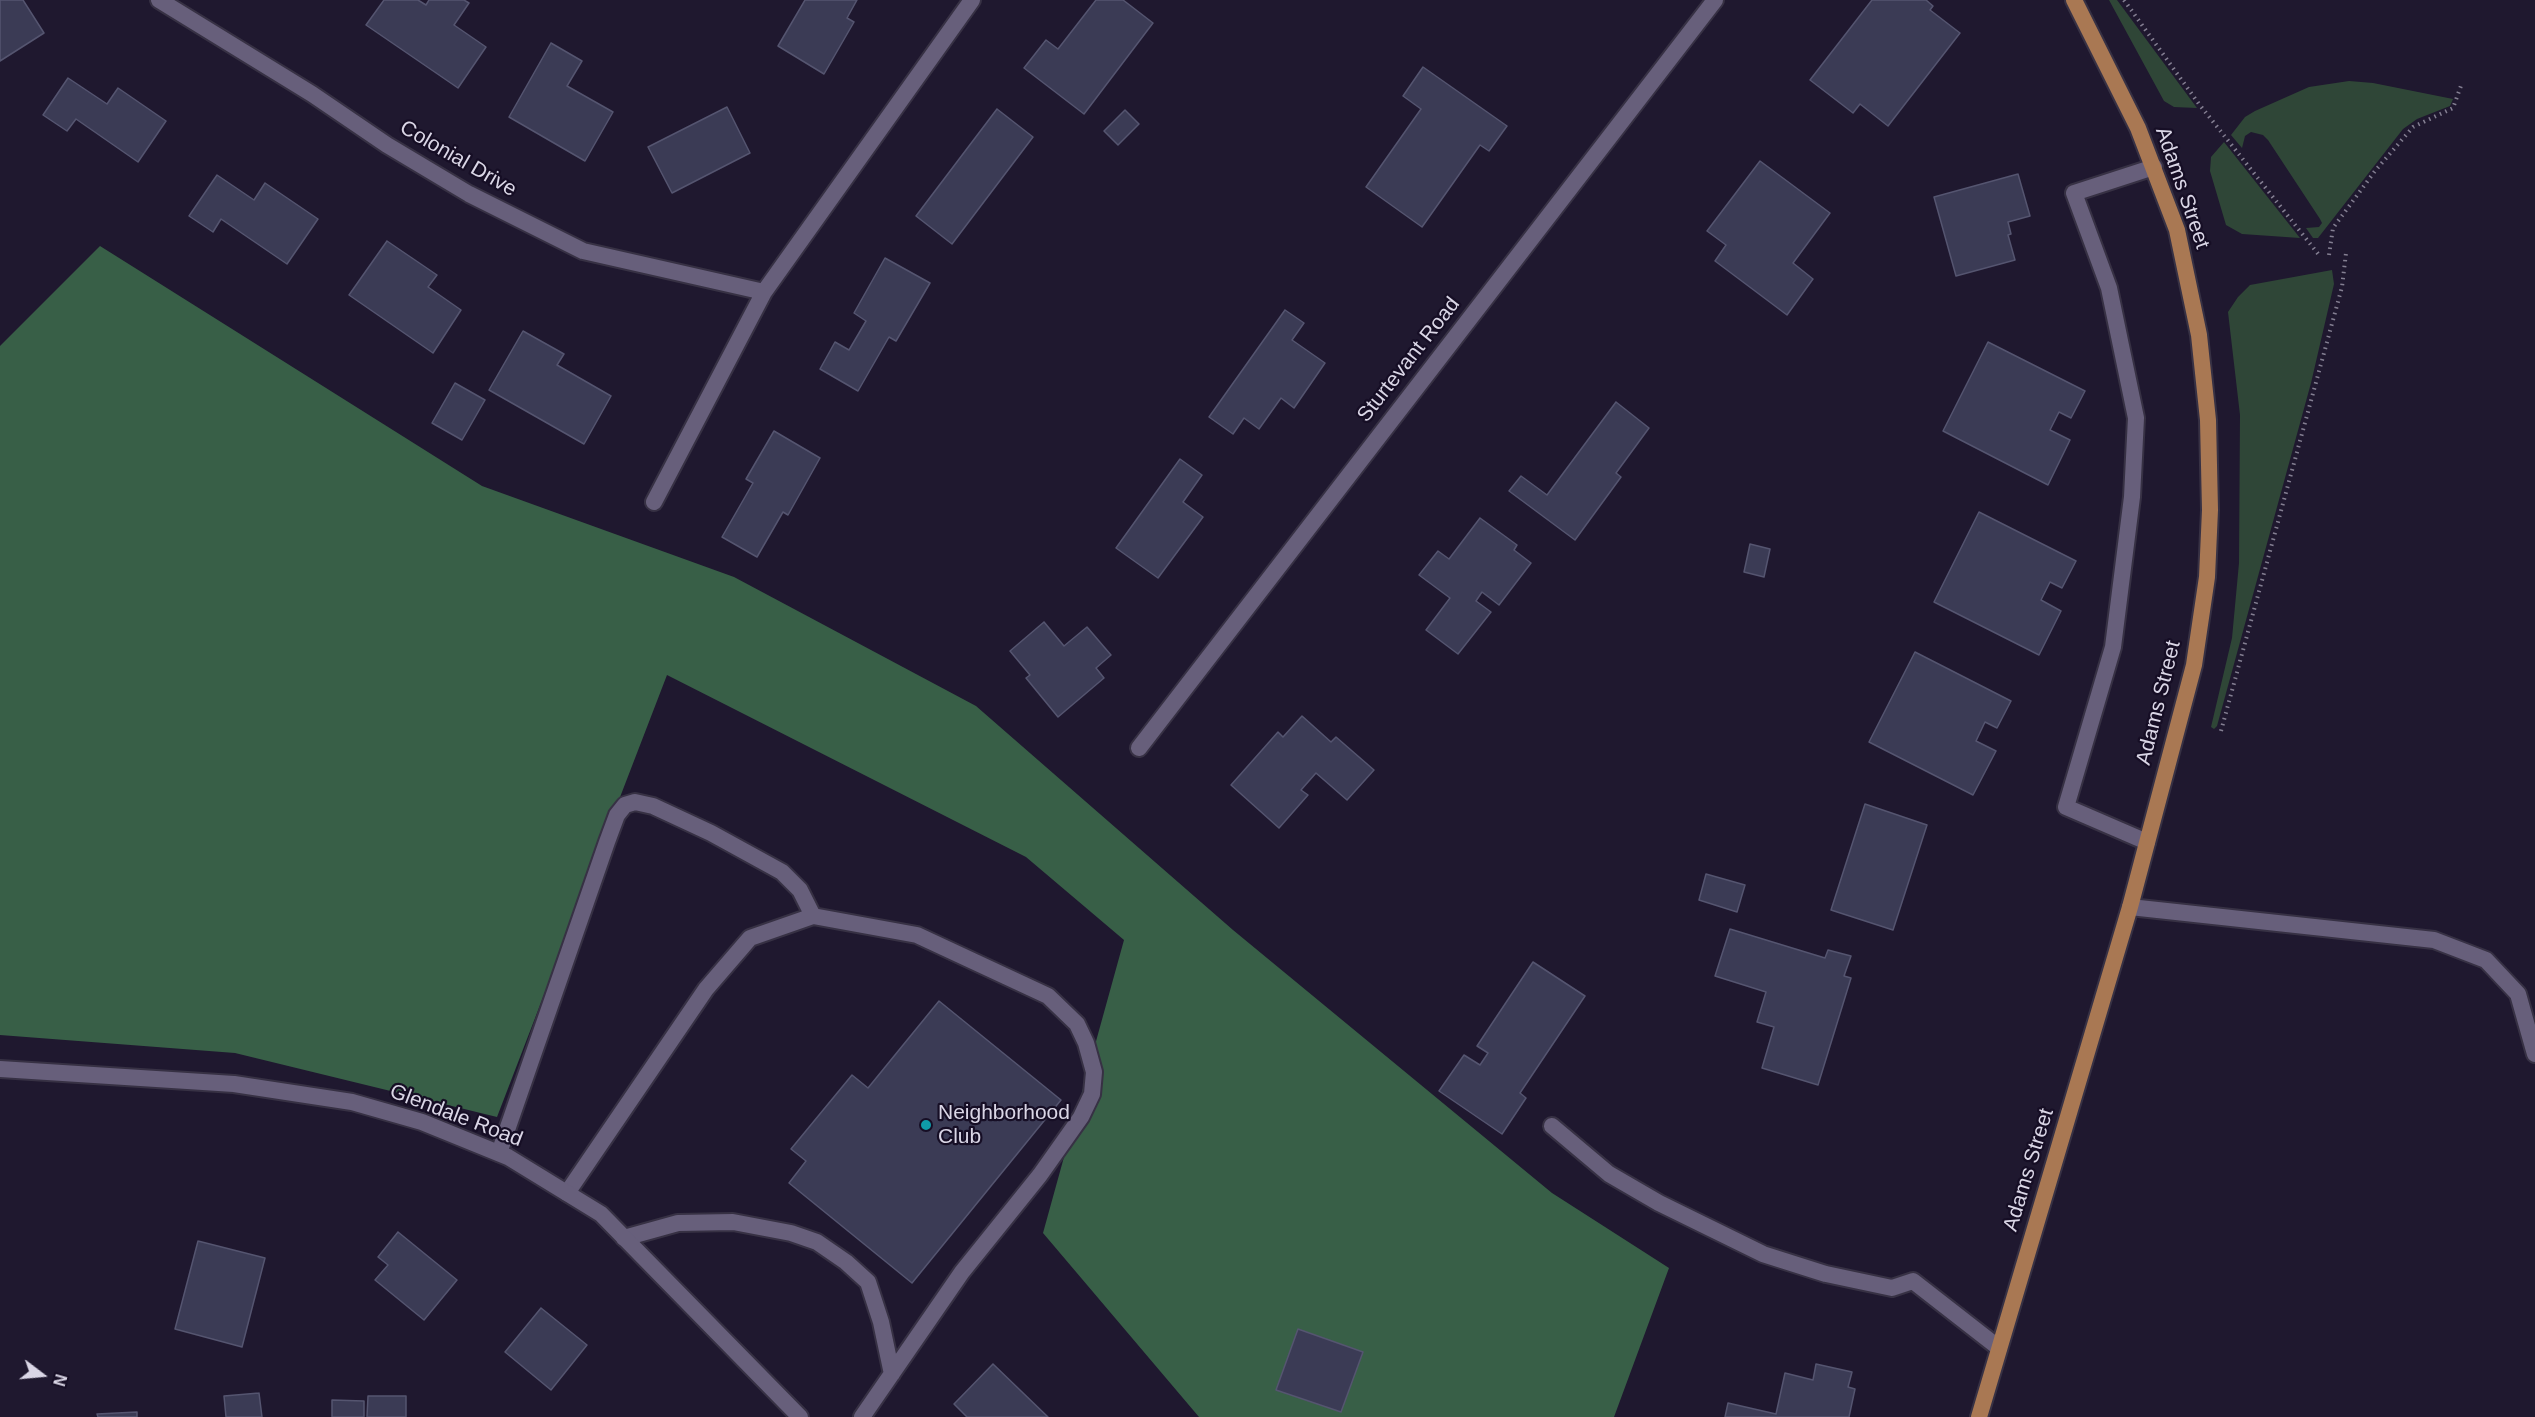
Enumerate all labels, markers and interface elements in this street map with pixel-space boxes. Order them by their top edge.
street label: Colonial Drive [395,115,521,203]
street label: Adams Street [2149,124,2215,252]
street label: Sturtevant Road [1352,292,1466,428]
street label: Adams Street [2131,638,2187,768]
street label: Glendale Road [386,1079,526,1153]
place label: Neighborhood Club [938,1100,1070,1150]
street label: Adams Street [1998,1105,2060,1235]
marker: Neighborhood Club [919,1118,933,1132]
north arrow [12,1345,72,1405]
text: N [50,1372,70,1388]

